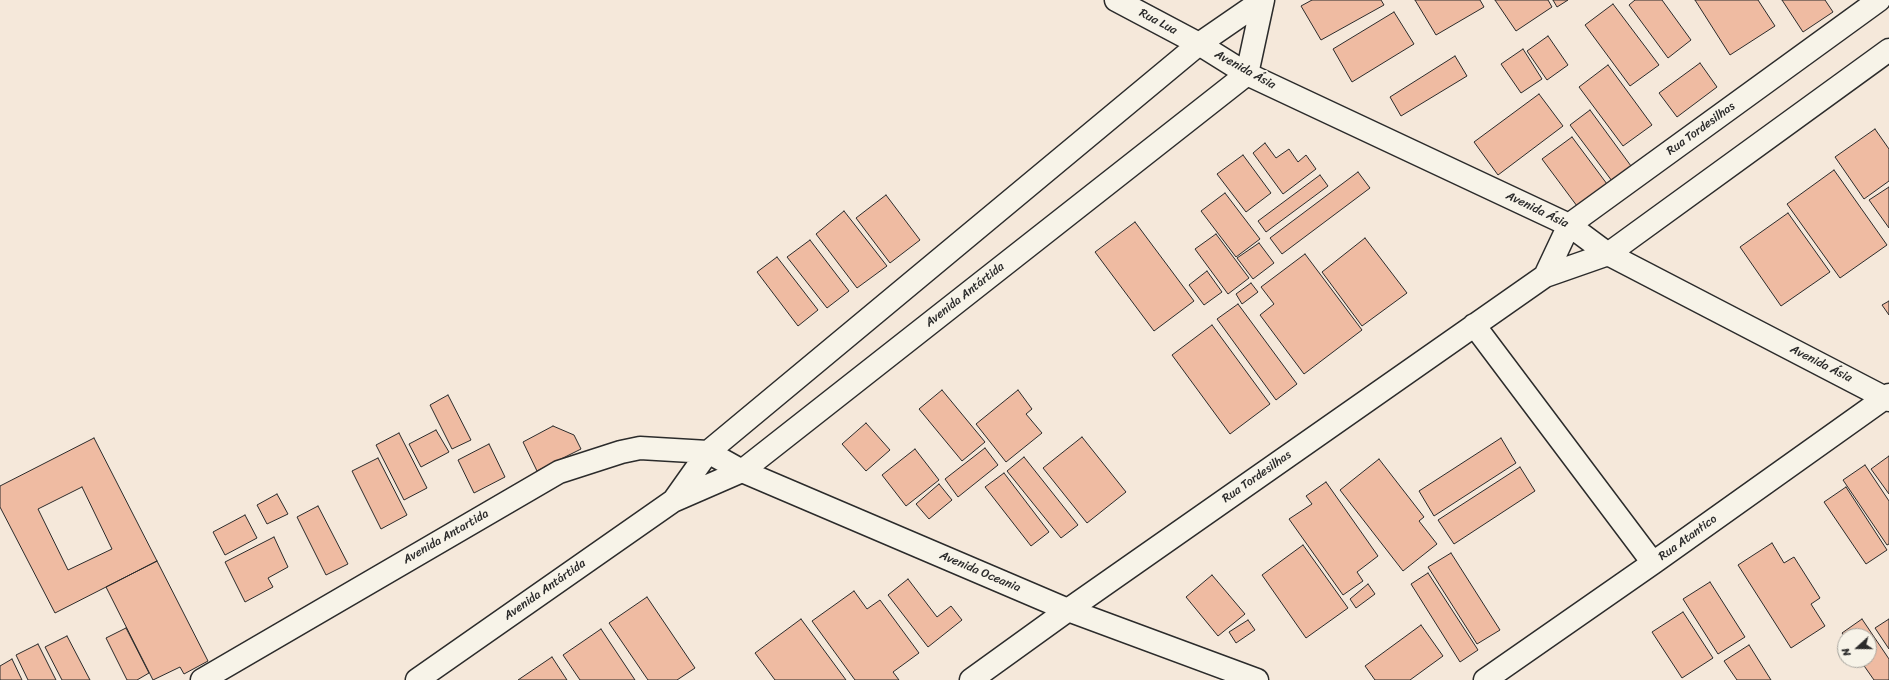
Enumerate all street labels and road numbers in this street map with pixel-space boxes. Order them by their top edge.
street label: Rua Lua [1137,6,1179,38]
street label: Avenida Ásia [1212,47,1278,93]
street label: Rua Tordesilhas [1664,99,1738,159]
street label: Avenida Ásia [1503,189,1571,231]
street label: Avenida Antártida [923,260,1007,330]
street label: Avenida Ásia [1788,342,1854,386]
street label: Rua Tordesilhas [1220,448,1294,506]
street label: Avenida Antartida [401,507,491,567]
street label: Rua Atantico [1656,512,1720,564]
street label: Avenida Oceania [937,548,1023,596]
street label: Avenida Antártida [501,556,589,624]

